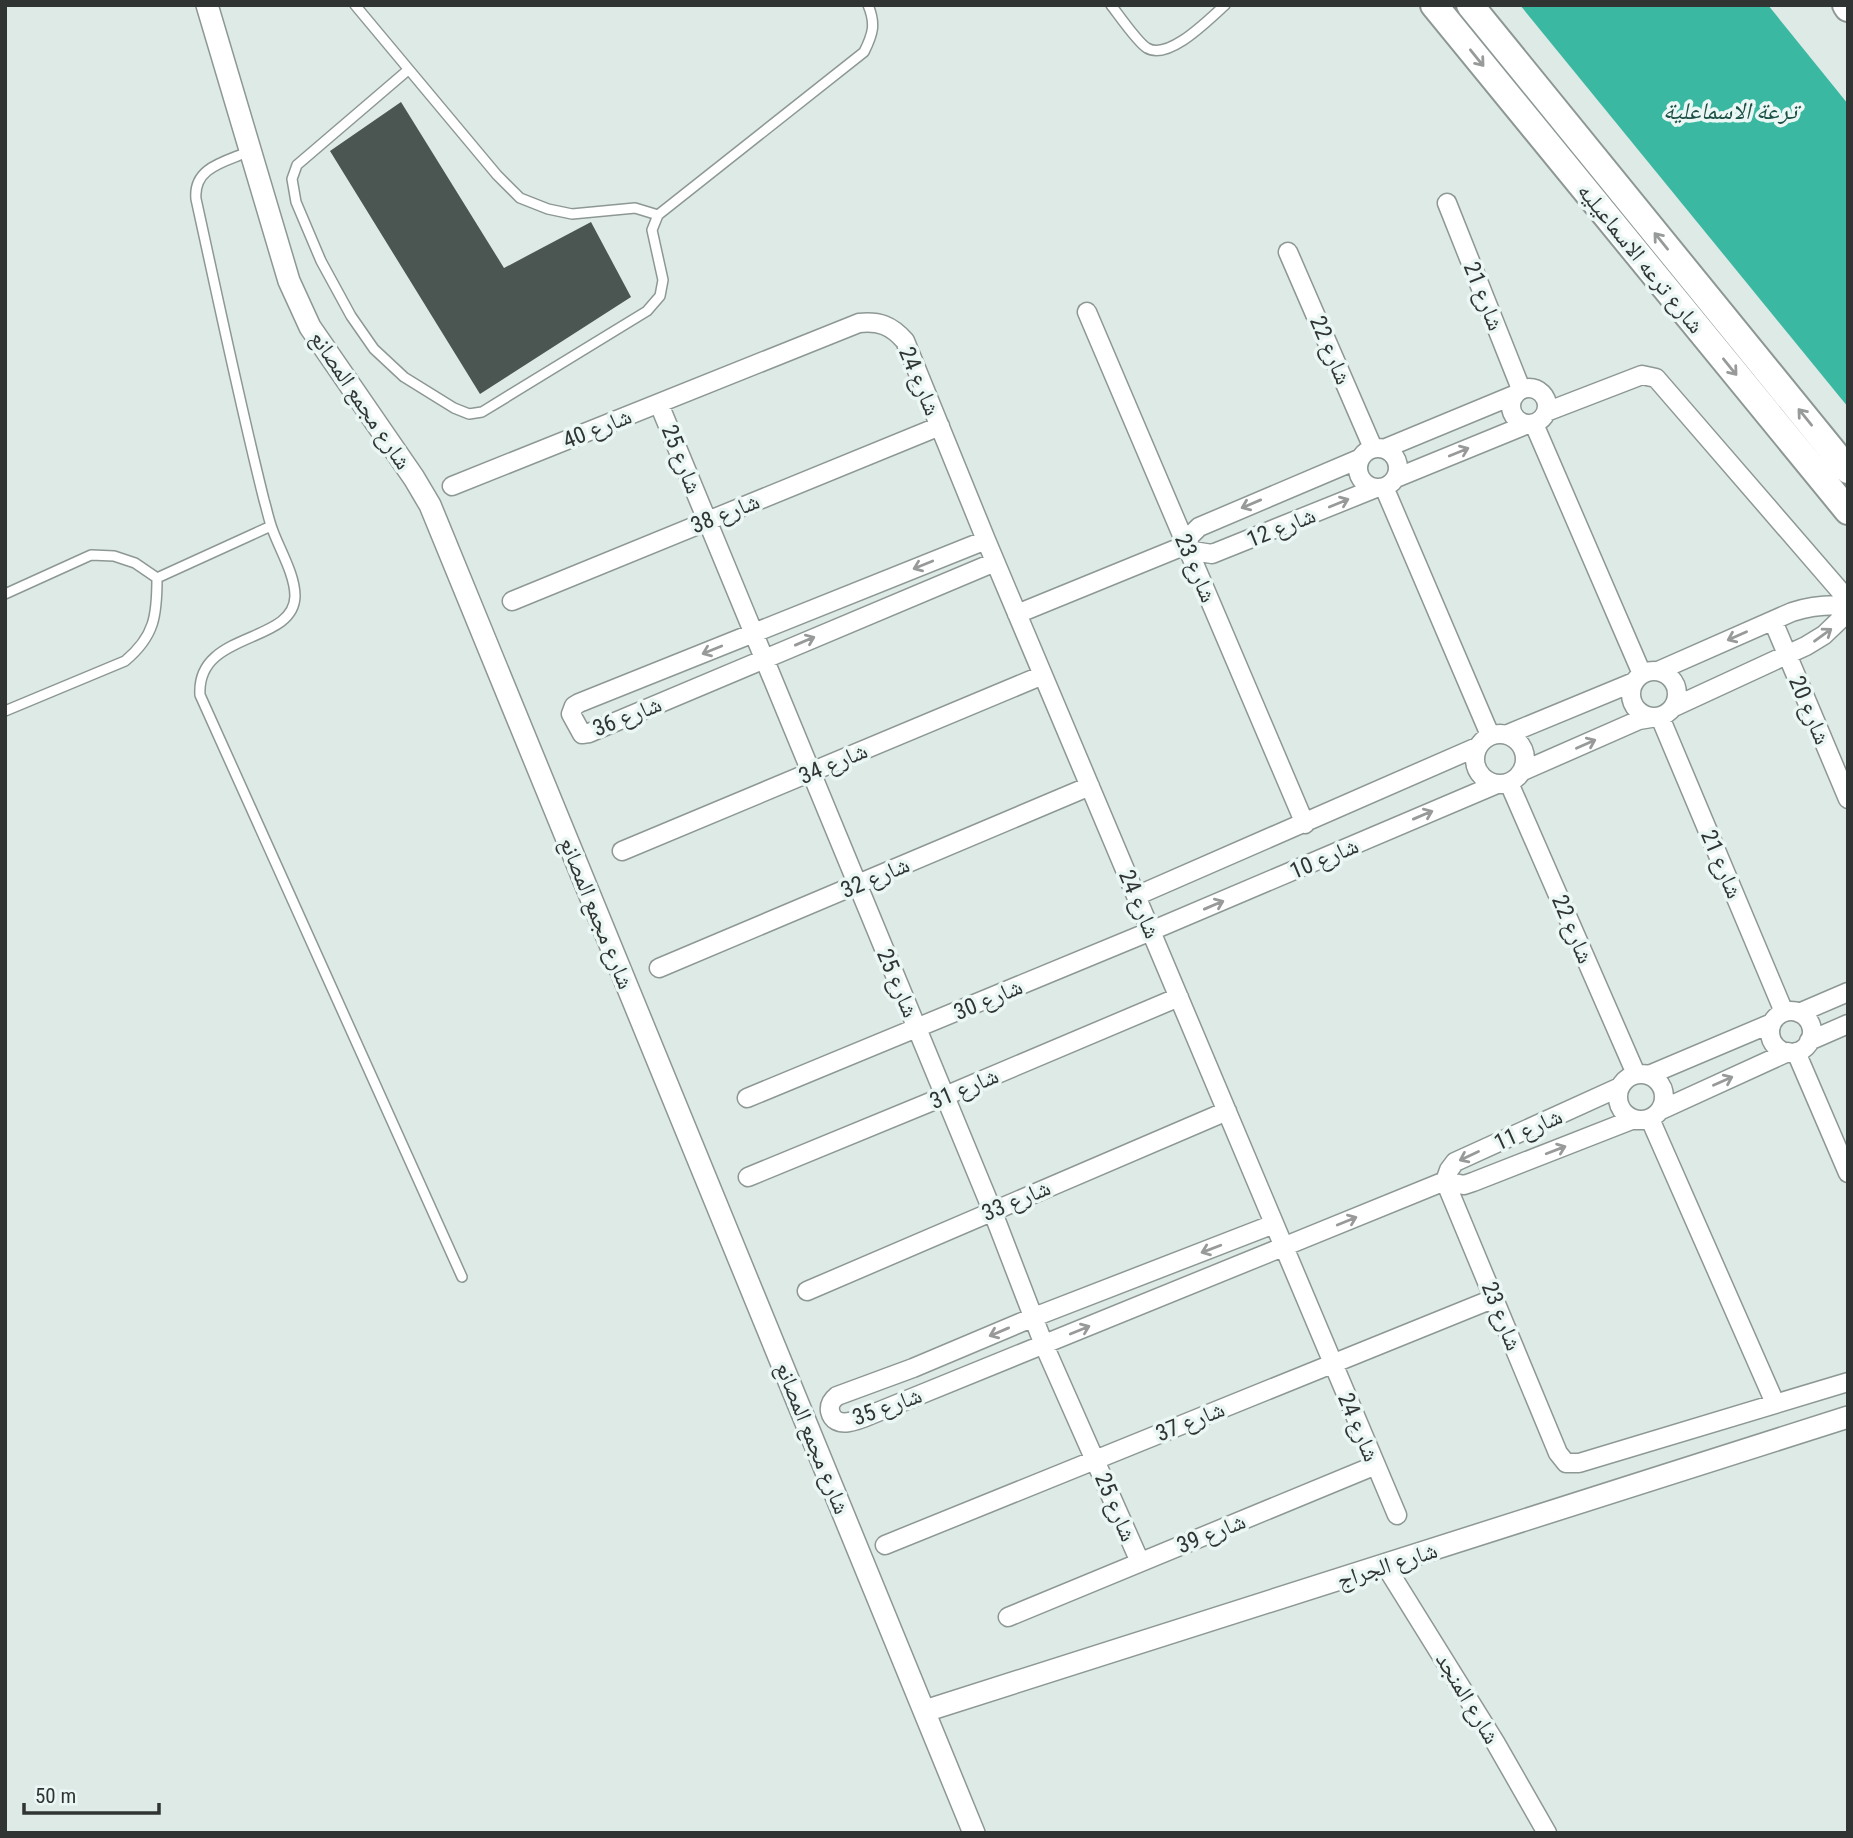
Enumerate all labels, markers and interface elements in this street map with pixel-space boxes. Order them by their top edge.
one-way arrow [1470,49,1485,67]
water label: ترعة الاسماعلية [1663,97,1802,125]
street label: شارع ترعه الاسماعيليه [1571,178,1709,340]
one-way arrow [1653,232,1669,250]
street label: شارع 21 [1457,258,1509,335]
street label: شارع 22 [1303,312,1357,389]
street label: شارع مجمع المصانع [303,326,417,475]
street label: شارع 24 [892,343,946,420]
one-way arrow [1722,358,1738,376]
street label: شارع 40 [559,403,636,455]
one-way arrow [1797,409,1812,427]
street label: شارع 25 [655,421,707,498]
one-way arrow [1448,445,1470,458]
street label: شارع 38 [687,488,764,540]
one-way arrow [1328,496,1349,509]
one-way arrow [1241,498,1263,511]
street label: شارع 12 [1243,502,1320,554]
street label: شارع 23 [1168,530,1222,607]
one-way arrow [912,560,934,573]
one-way arrow [1813,627,1832,642]
one-way arrow [1726,631,1748,644]
one-way arrow [794,634,816,647]
one-way arrow [701,645,723,658]
street label: شارع 20 [1782,672,1836,749]
street label: شارع 36 [589,691,666,743]
one-way arrow [1574,736,1596,749]
street label: شارع 34 [795,737,872,791]
one-way arrow [1412,808,1433,821]
street label: شارع 21 [1694,826,1748,903]
street label: شارع 10 [1286,832,1363,886]
street label: شارع مجمع المصانع [553,833,639,993]
street label: شارع 32 [837,851,914,905]
street label: شارع 24 [1112,866,1166,943]
street label: شارع 22 [1545,891,1599,968]
one-way arrow [1203,897,1224,910]
street label: شارع 25 [870,945,924,1022]
street label: شارع 30 [950,973,1027,1027]
street label: شارع 31 [926,1062,1003,1116]
one-way arrow [1712,1074,1733,1088]
street label: شارع 11 [1490,1103,1567,1157]
one-way arrow [1544,1142,1566,1155]
one-way arrow [1459,1149,1480,1163]
street label: شارع 33 [978,1174,1055,1228]
one-way arrow [1336,1214,1358,1227]
one-way arrow [1200,1244,1222,1256]
street label: شارع 23 [1475,1278,1527,1355]
one-way arrow [1068,1323,1090,1336]
one-way arrow [989,1326,1010,1339]
street label: شارع مجمع المصانع [769,1358,855,1518]
street label: شارع 35 [849,1382,926,1432]
street label: شارع 24 [1331,1389,1385,1466]
street label: شارع 37 [1152,1396,1229,1448]
street label: شارع 25 [1088,1469,1142,1546]
street label: شارع 39 [1173,1508,1250,1560]
street label: شارع الجراج [1333,1537,1441,1595]
street label: شارع المنجد [1429,1648,1505,1749]
scale bar [24,1772,159,1816]
text: 50 m [35,1784,76,1808]

